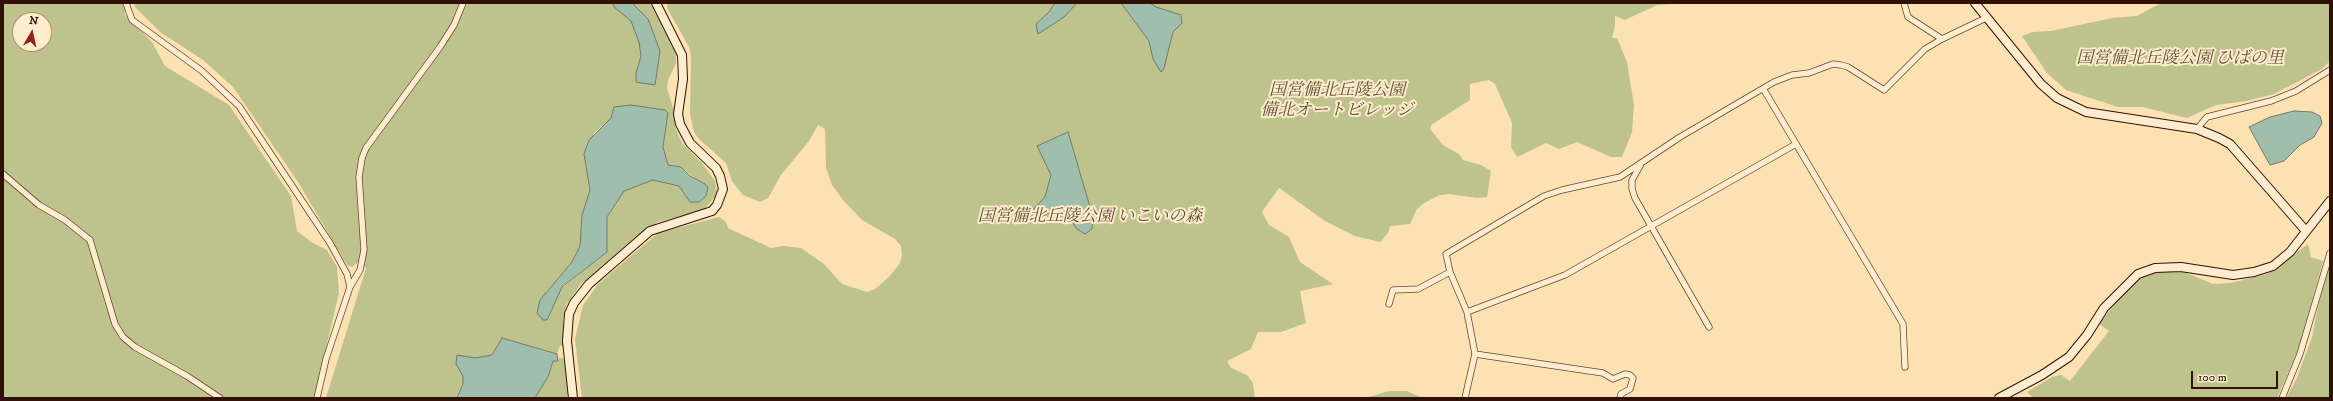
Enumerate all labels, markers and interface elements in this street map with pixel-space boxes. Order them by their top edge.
north arrow [12,12,52,52]
text: N [28,14,39,29]
park label: 国営備北丘陵公園 ひばの里 [2076,49,2284,69]
park label: 国営備北丘陵公園 備北オートビレッジ [1261,81,1413,121]
park label: 国営備北丘陵公園 いこいの森 [978,207,1202,227]
scale bar [2193,363,2280,389]
text: 100 m [2198,370,2227,385]

